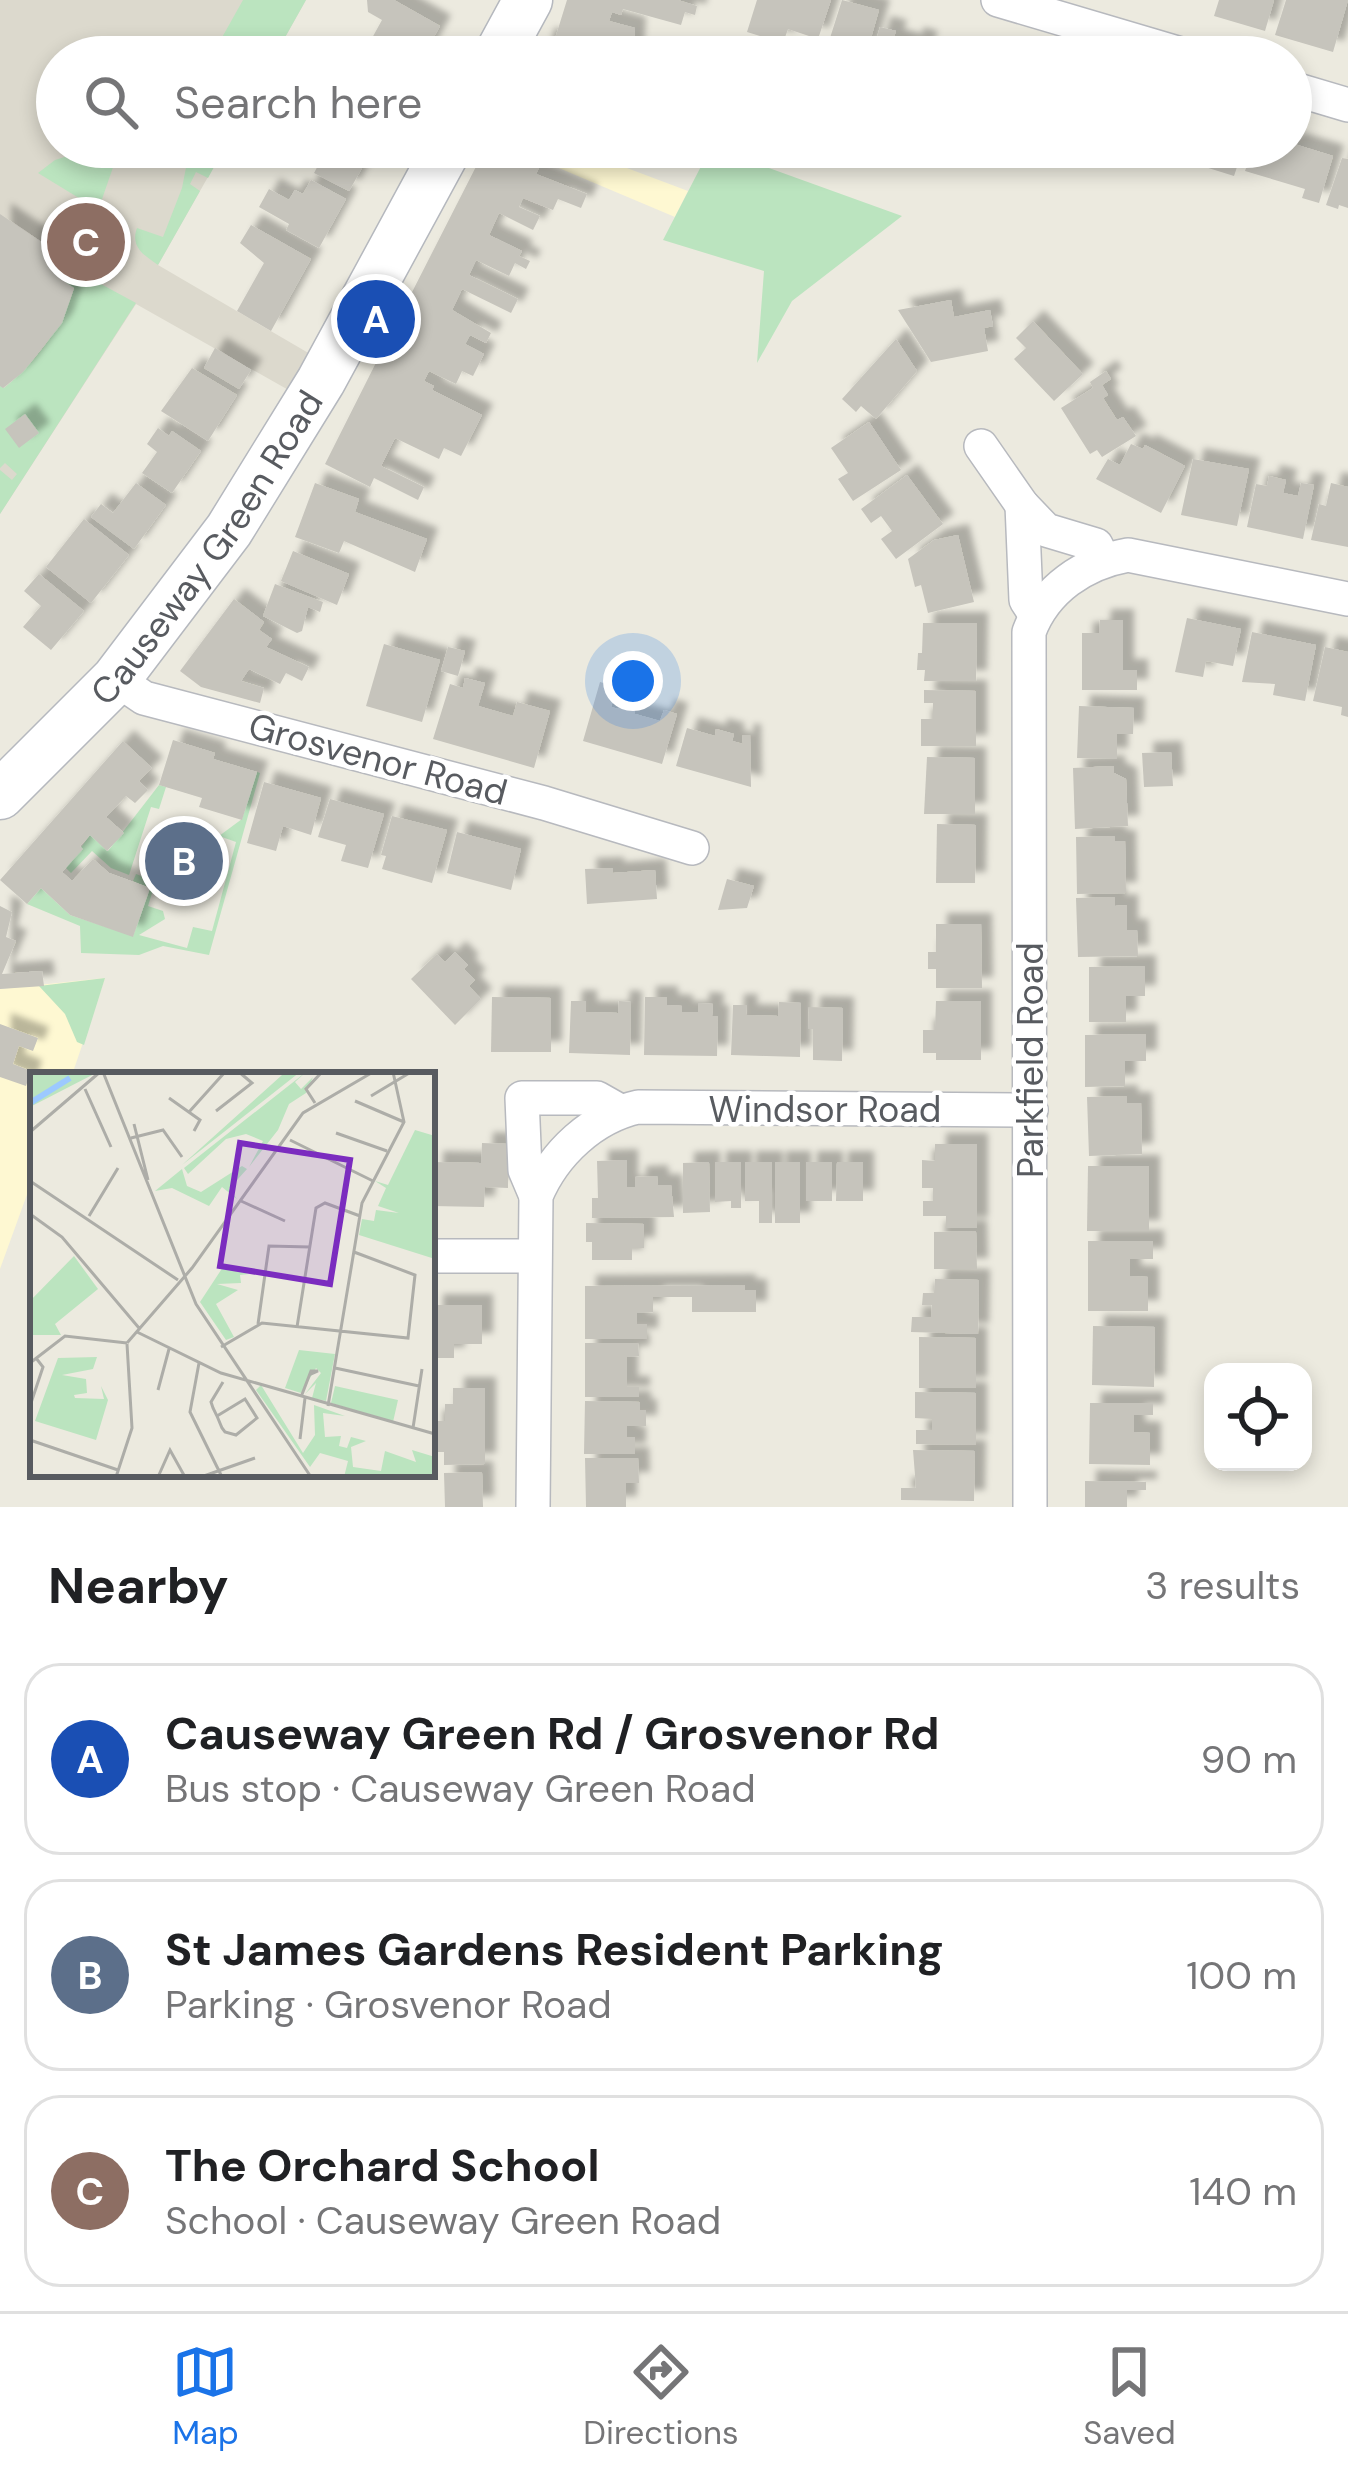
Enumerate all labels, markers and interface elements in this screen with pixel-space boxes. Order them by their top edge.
search box [36,36,1312,168]
icon: search [78,69,144,135]
text: Search here [174,73,422,132]
pin: C [47,197,125,287]
pin: A [337,274,415,364]
street label: Causeway Green Road [80,381,333,715]
your location [603,651,663,711]
street label: Grosvenor Road [244,702,512,816]
pin: B [145,816,223,906]
street label: Parkfield Road [1007,942,1054,1178]
inset map [30,1072,435,1477]
street label: Windsor Road [709,1086,941,1133]
map controls [1204,1363,1312,1471]
button: locate [1204,1363,1312,1471]
text: Nearby [48,1552,229,1619]
text: 3 results [1145,1560,1300,1611]
text: Causeway Green Rd / Grosvenor Rd [165,1704,940,1763]
text: A [76,1734,104,1785]
text: 90 m [1201,1734,1297,1785]
text: Bus stop · Causeway Green Road [165,1763,756,1814]
text: St James Gardens Resident Parking [165,1920,944,1979]
text: B [78,1950,102,2001]
text: 100 m [1186,1950,1297,2001]
text: Parking · Grosvenor Road [165,1979,612,2030]
text: The Orchard School [165,2136,600,2195]
text: C [76,2166,104,2217]
text: 140 m [1189,2166,1297,2217]
text: School · Causeway Green Road [165,2195,721,2246]
tab: Map [172,2339,239,2454]
tab: Directions [583,2339,739,2454]
tab: Saved [1083,2339,1176,2454]

